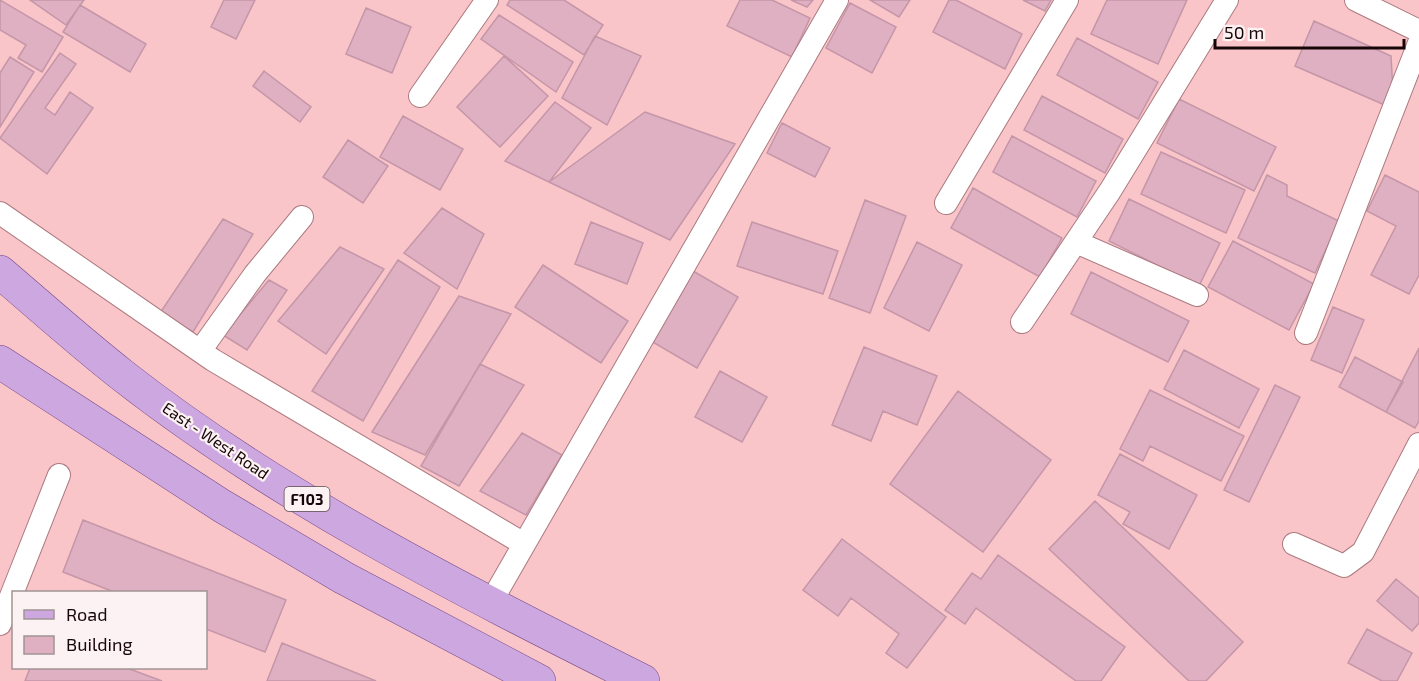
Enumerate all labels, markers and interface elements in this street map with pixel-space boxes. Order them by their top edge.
scale bar [1215,12,1404,50]
text: 50 m [1224,21,1264,43]
street label: East - West Road [159,397,273,483]
road number: F103 [284,487,330,511]
legend [12,591,207,669]
text: Road [66,603,107,625]
text: Building [66,633,133,655]

